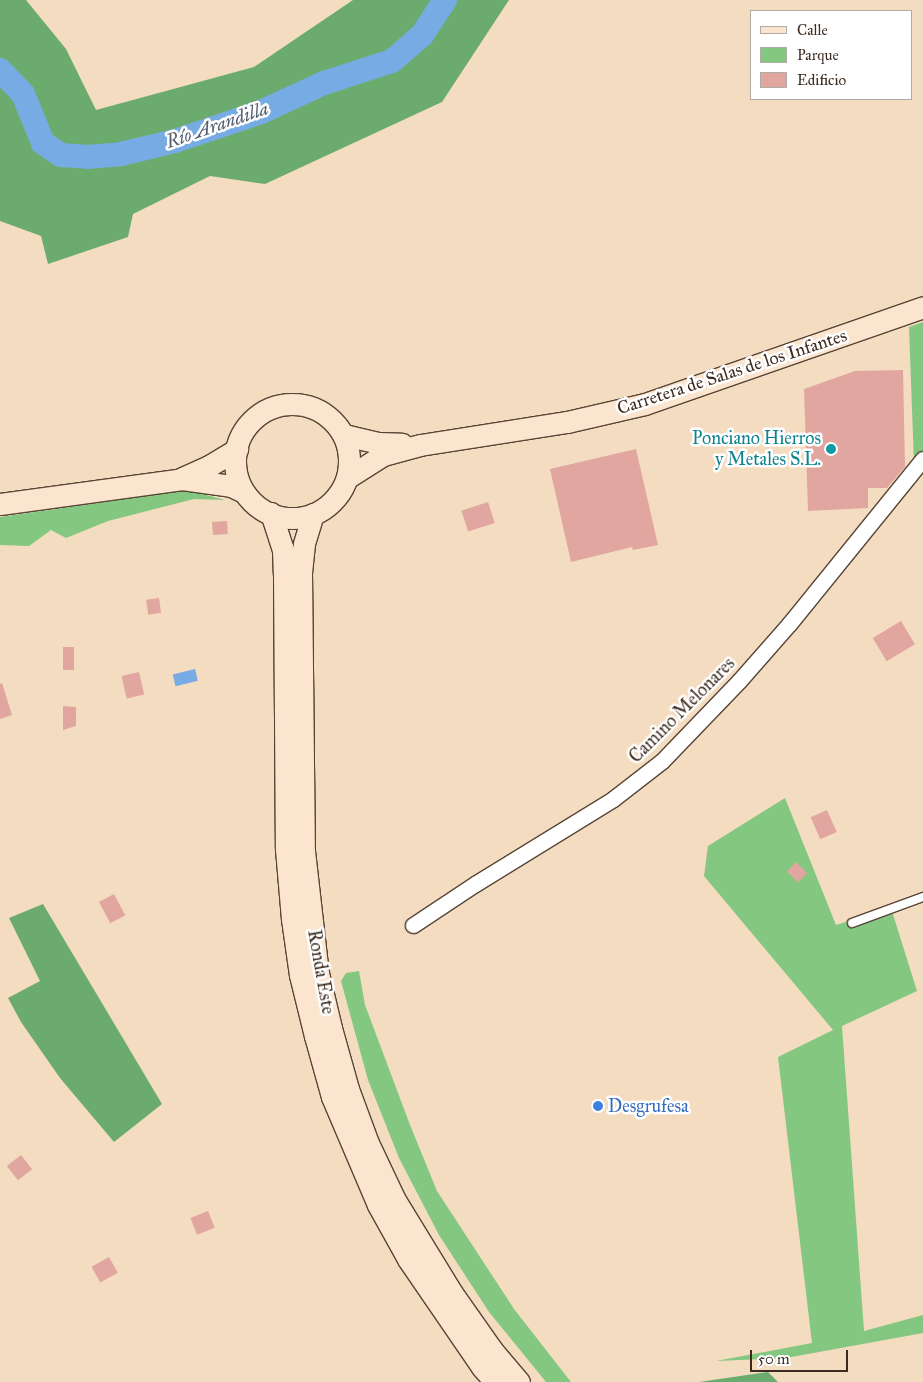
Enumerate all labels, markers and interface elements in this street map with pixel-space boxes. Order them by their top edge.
legend [750,10,913,100]
text: Calle [797,21,828,39]
text: Parque [797,46,839,64]
text: Edificio [797,71,846,89]
water label: Río Arandilla [163,97,271,153]
street label: Carretera de Salas de los Infantes [614,325,850,419]
place label: Ponciano Hierros y Metales S.L. [692,428,821,470]
marker: Ponciano Hierros y Metales S.L. [825,443,837,455]
street label: Camino Melonares [625,653,739,767]
street label: Ronda Este [303,928,339,1016]
place label: Desgrufesa [608,1095,689,1117]
marker: Desgrufesa [592,1100,604,1112]
scale bar [753,1340,850,1372]
text: 50 m [758,1350,790,1368]

